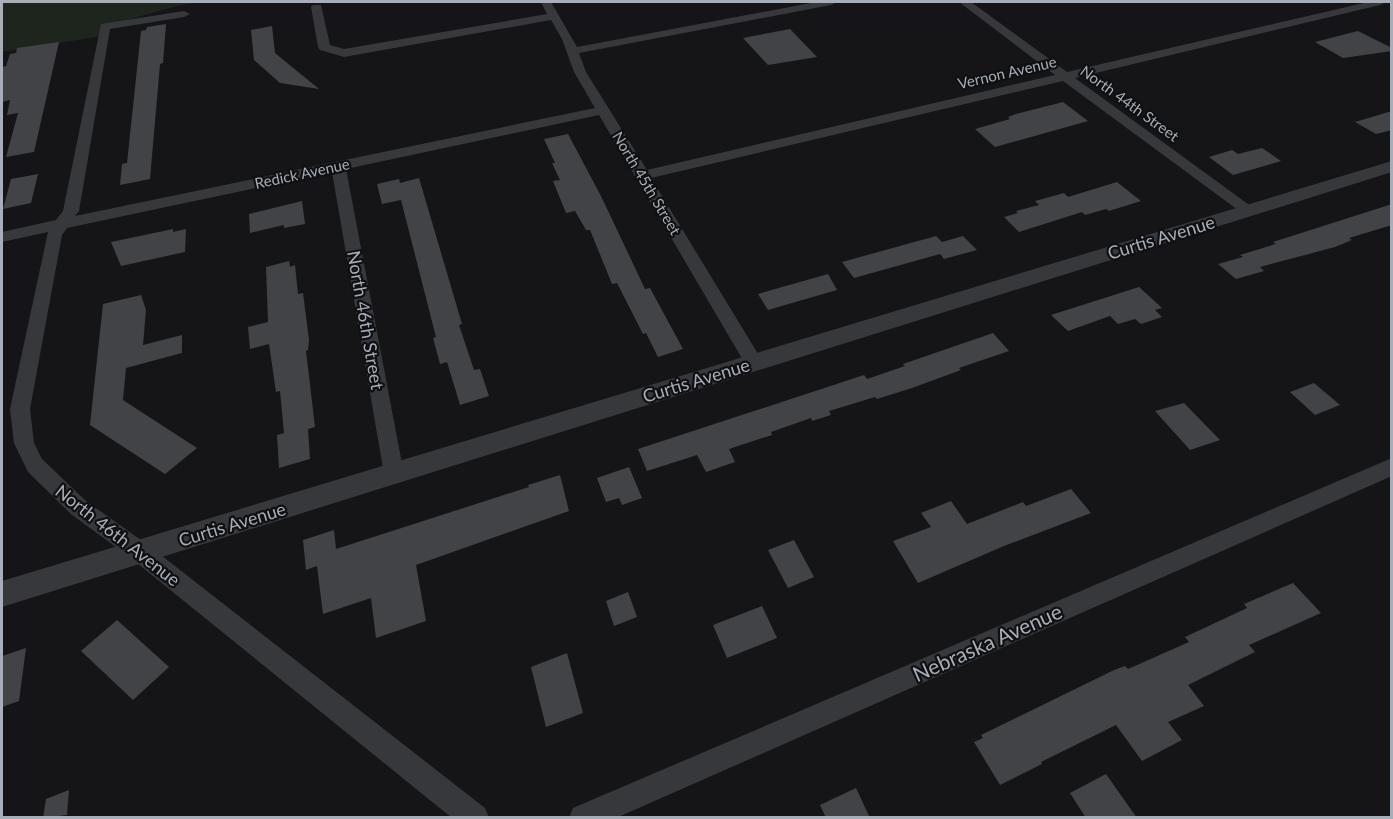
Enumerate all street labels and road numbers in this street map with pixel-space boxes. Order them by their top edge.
street label: Vernon Avenue [956,52,1058,92]
street label: North 44th Street [1077,61,1183,145]
street label: North 45th Street [609,128,685,238]
street label: Redick Avenue [253,154,351,192]
street label: Curtis Avenue [1105,210,1217,264]
street label: North 46th Street [343,249,389,392]
street label: Curtis Avenue [640,353,752,407]
street label: North 46th Avenue [51,479,185,591]
street label: Curtis Avenue [176,497,288,551]
street label: Nebraska Avenue [908,598,1066,686]

